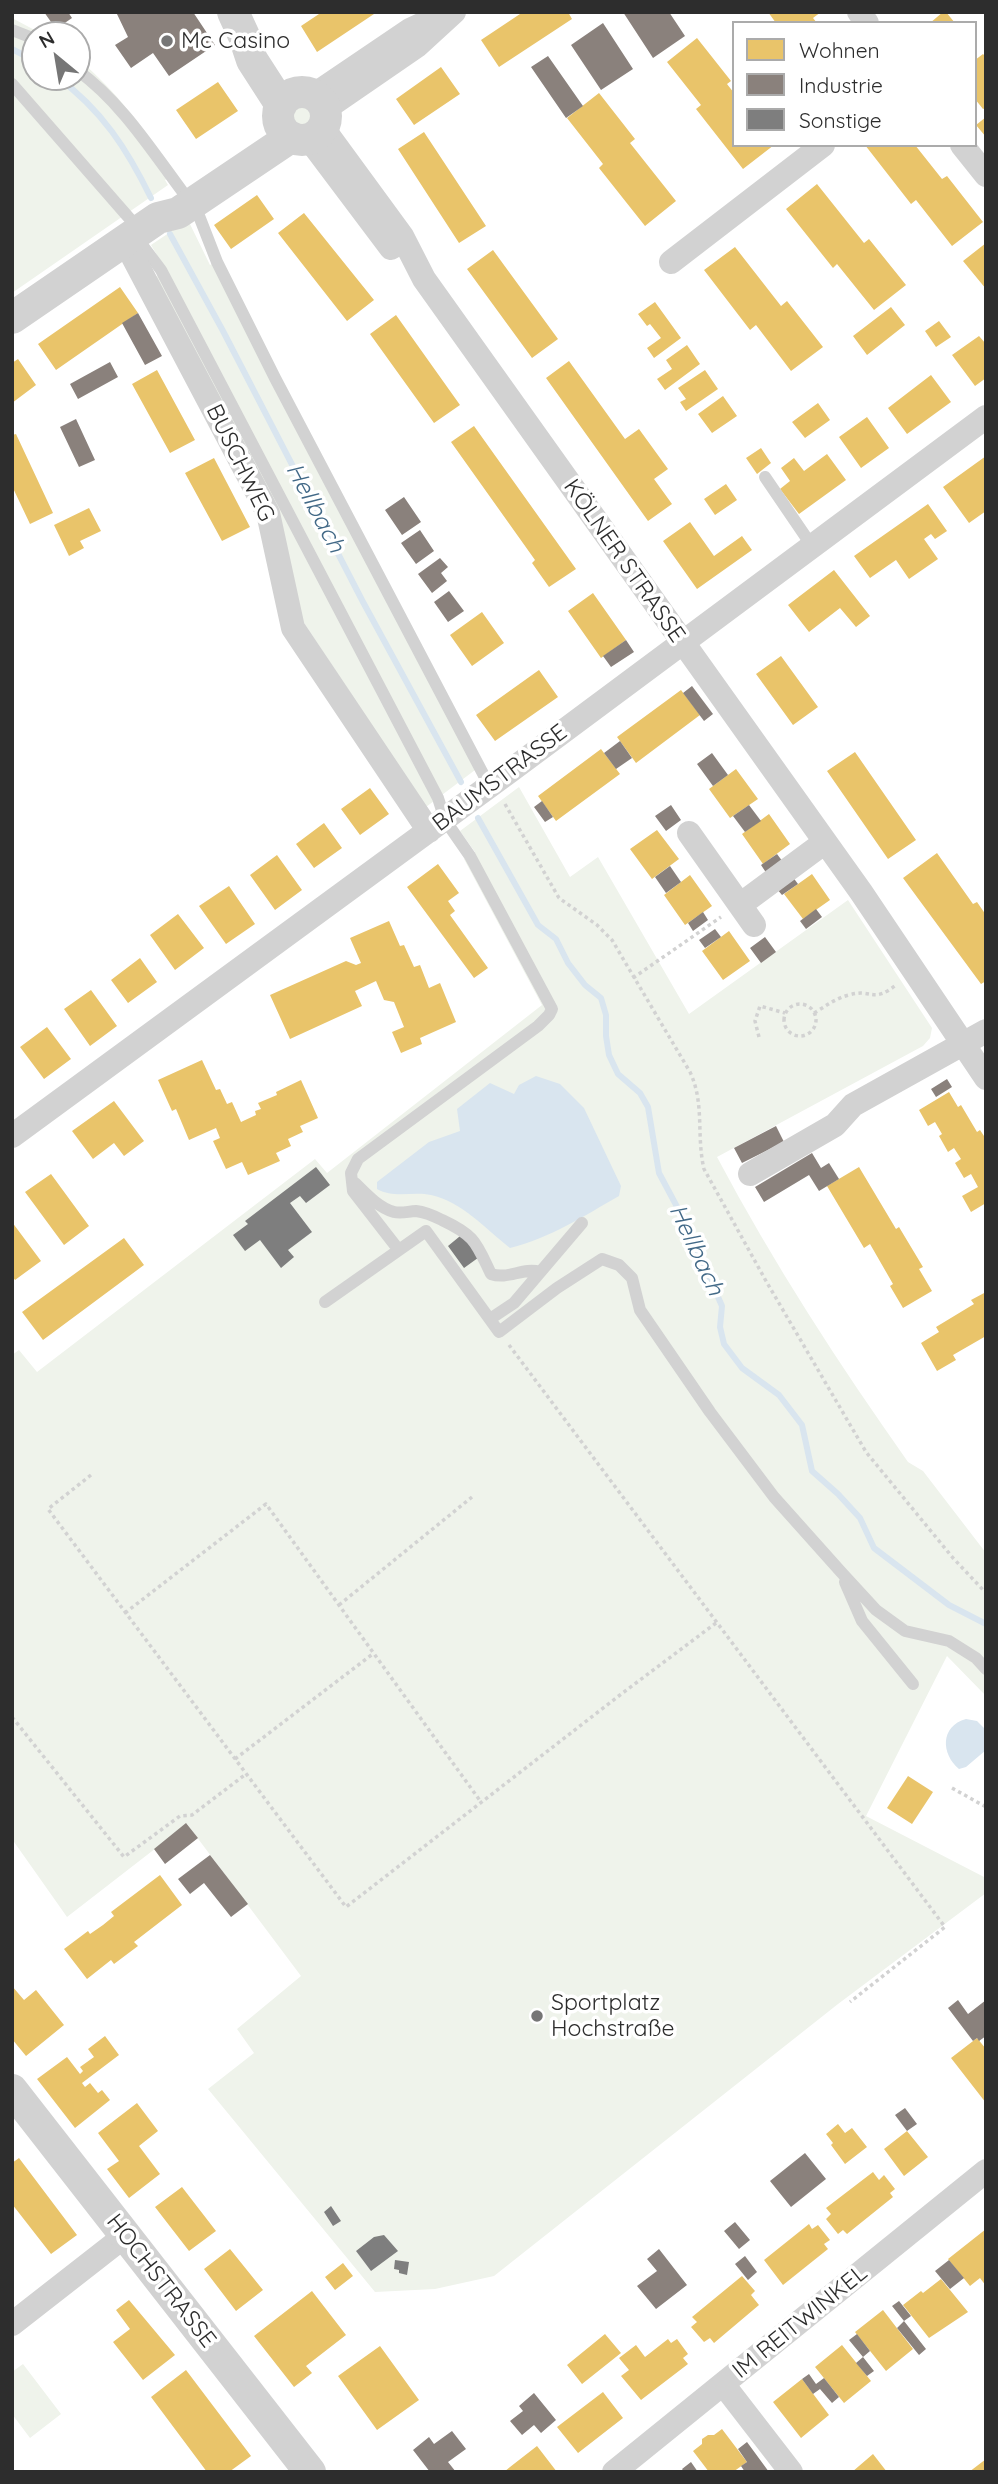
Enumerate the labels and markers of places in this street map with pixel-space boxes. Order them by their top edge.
place label: Mc Casino [181,27,290,55]
marker: Mc Casino [159,33,175,49]
place label: Sportplatz Hochstraße [551,1989,674,2043]
marker: Sportplatz Hochstraße [529,2008,545,2024]

